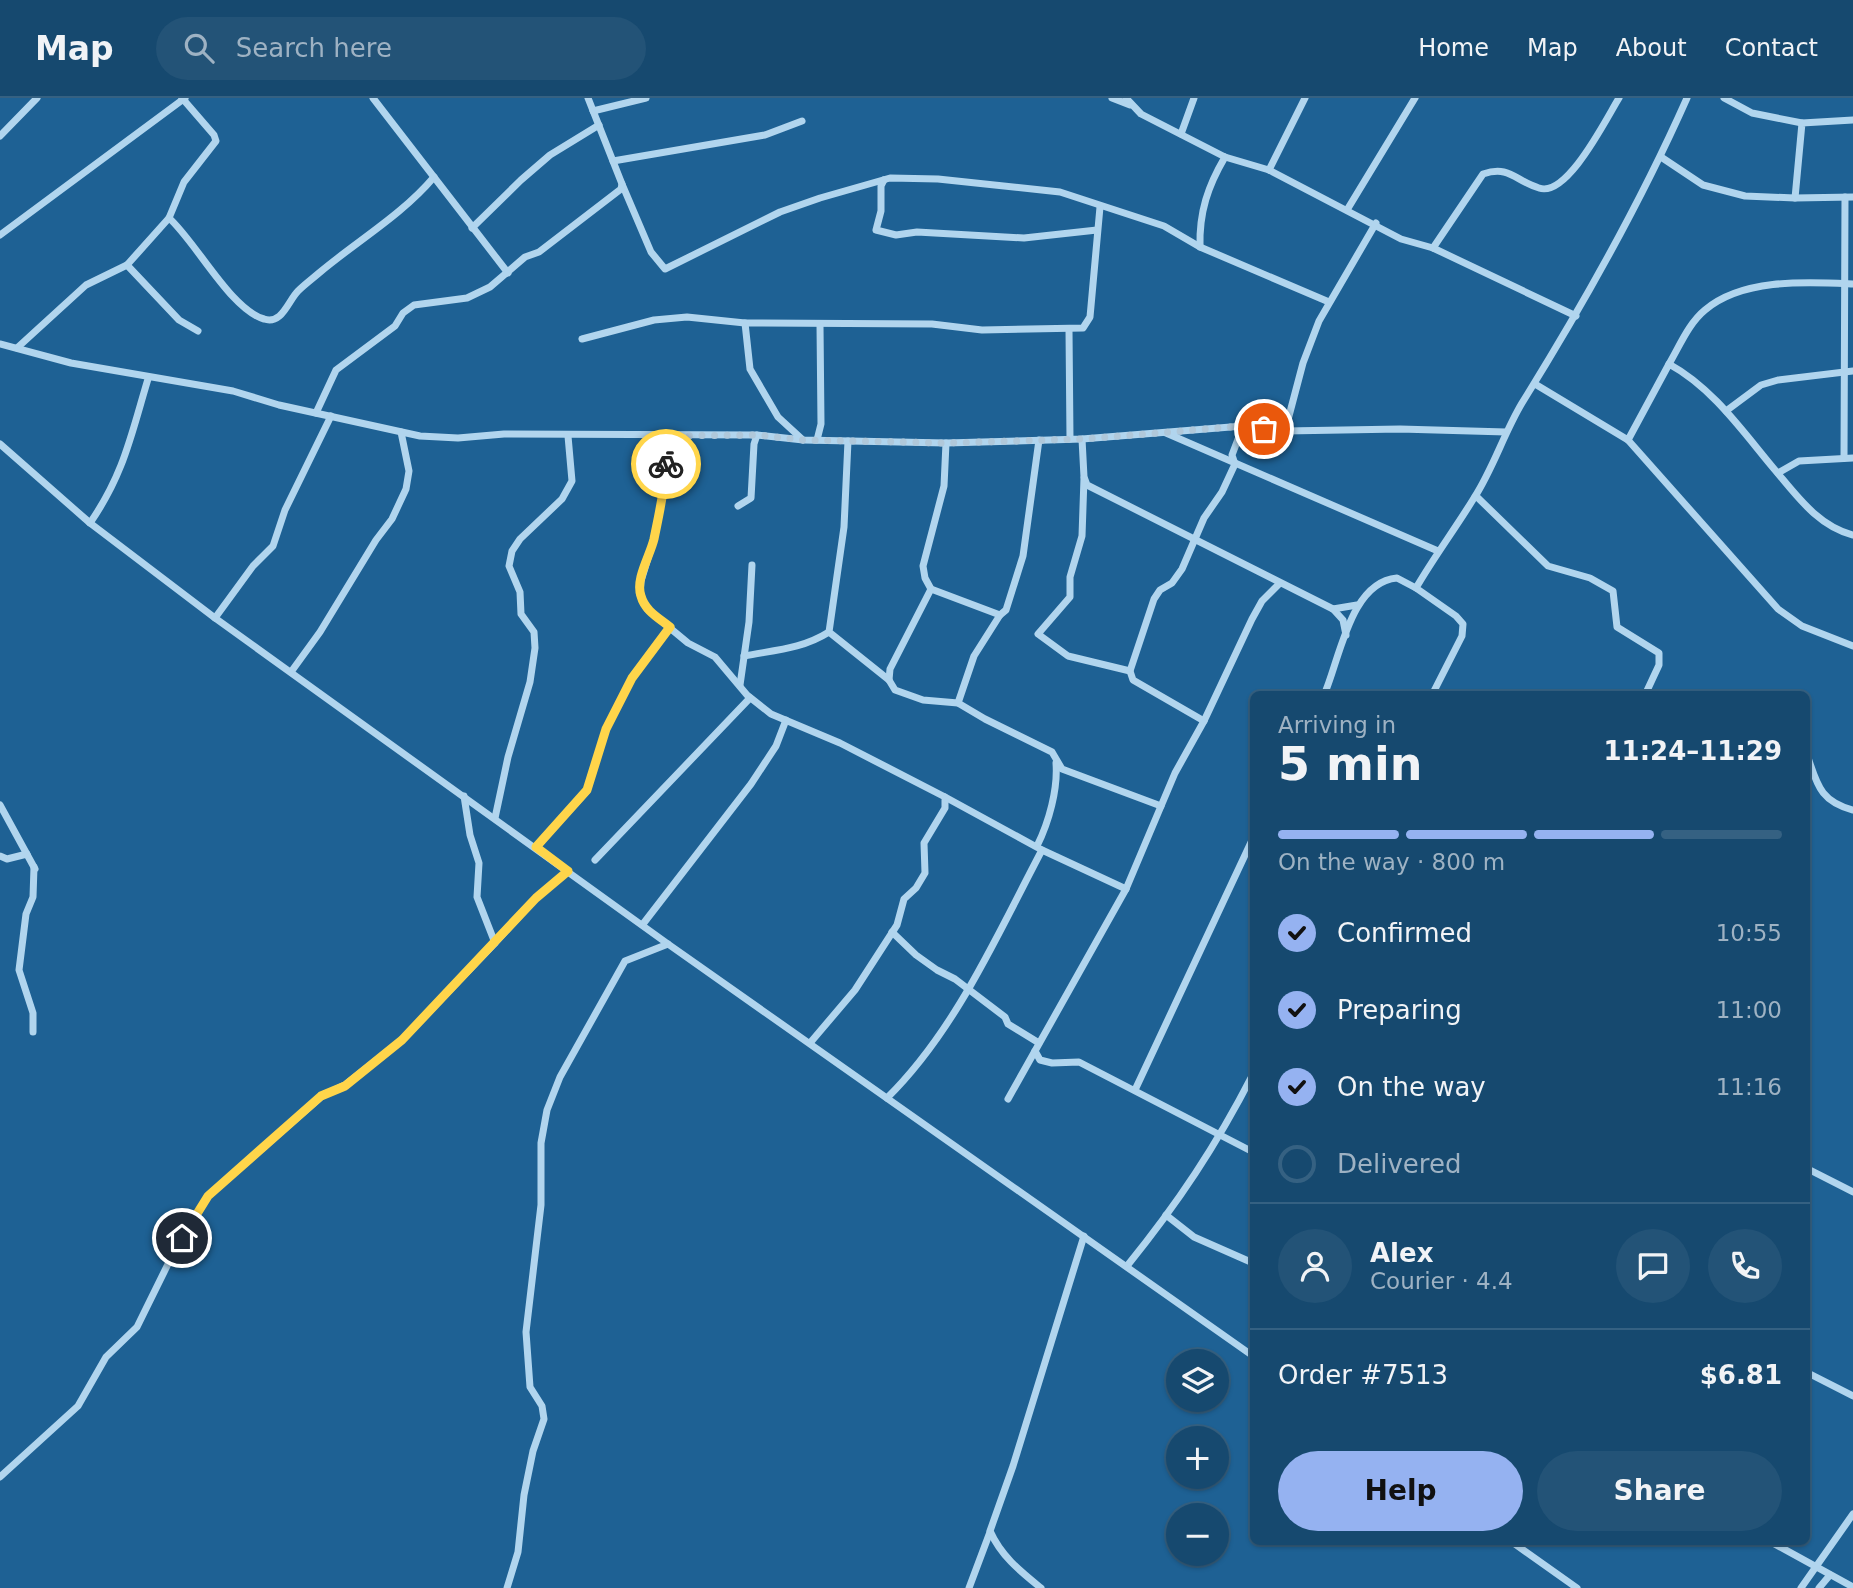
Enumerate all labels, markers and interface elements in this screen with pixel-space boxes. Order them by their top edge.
search box [156,17,646,80]
text: Map [35,29,114,68]
icon: search [180,29,218,67]
text: Search here [236,33,392,63]
text: Home [1418,34,1489,62]
text: Map [1527,34,1578,62]
text: About [1616,34,1687,62]
text: Contact [1725,34,1818,62]
pin [1234,399,1294,459]
icon: bag [1245,410,1283,448]
courier [631,429,701,499]
icon: bike [647,445,685,483]
text: Arriving in [1278,712,1396,738]
text: 11:24–11:29 [1603,736,1782,766]
text: 5 min [1278,737,1422,791]
text: On the way · 800 m [1278,849,1505,875]
icon: check [1278,914,1316,952]
text: Confirmed [1337,918,1472,948]
text: 10:55 [1716,920,1782,946]
icon: check [1278,991,1316,1029]
text: Preparing [1337,995,1462,1025]
text: 11:00 [1716,997,1782,1023]
icon: check [1278,1068,1316,1106]
text: On the way [1337,1072,1486,1102]
text: 11:16 [1716,1074,1782,1100]
text: Delivered [1337,1149,1461,1179]
pin [152,1208,212,1268]
icon: home [163,1219,201,1257]
button: person [1278,1229,1352,1303]
button: chat [1616,1229,1690,1303]
button: phone [1708,1229,1782,1303]
text: Alex [1370,1238,1433,1268]
text: Courier · 4.4 [1370,1268,1513,1294]
map controls [1166,1349,1229,1566]
button: layers [1166,1349,1229,1412]
text: Order #7513 [1278,1360,1448,1390]
text: $6.81 [1700,1360,1782,1390]
button: + [1166,1426,1229,1489]
button: Help [1278,1451,1523,1531]
button: Share [1537,1451,1782,1531]
button: − [1166,1503,1229,1566]

